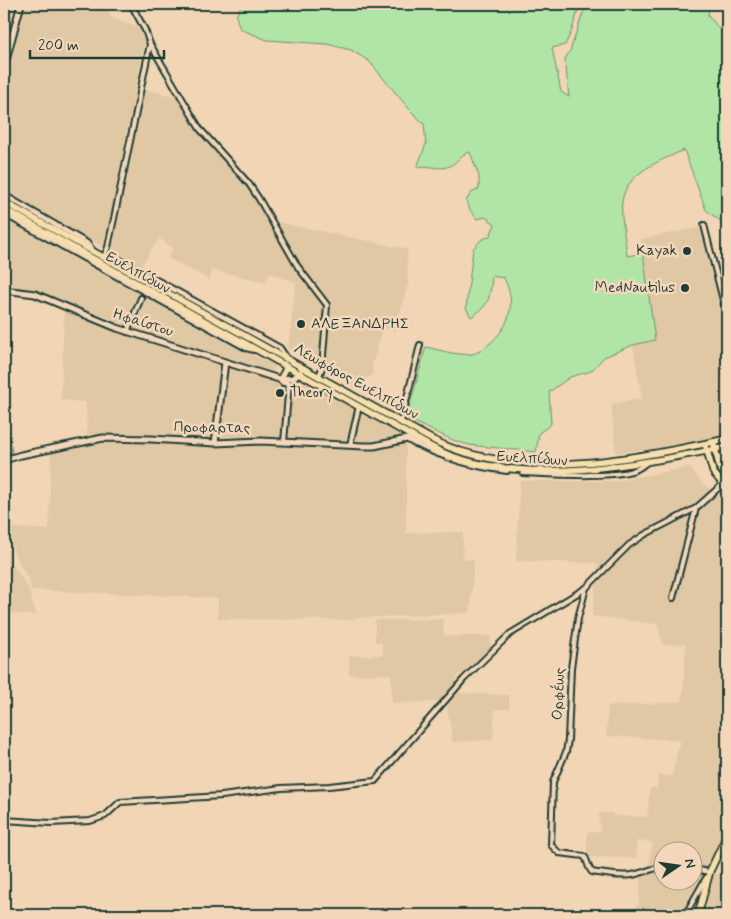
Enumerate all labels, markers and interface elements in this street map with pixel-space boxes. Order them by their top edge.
scale bar [30,28,164,60]
text: 200 m [38,36,79,56]
place label: Kayak [636,241,677,261]
marker: Kayak [681,245,693,257]
street label: Ευελπίδων [102,247,174,299]
place label: MedNautilus [595,278,675,298]
marker: MedNautilus [679,282,691,294]
street label: Ηφαίστου [110,304,176,342]
place label: ΑΛΕΞΑΝΔΡΗΣ [311,314,409,334]
marker: ΑΛΕΞΑΝΔΡΗΣ [295,318,307,330]
street label: Λεωφόρος Ευελπίδων [290,339,422,425]
place label: Theory [290,383,333,403]
marker: Theory [274,387,286,399]
street label: Προφαρτας [174,417,251,439]
street label: Ευελπίδων [496,447,568,471]
street label: Ορφέως [548,667,570,721]
north arrow [654,842,704,892]
text: N [680,857,700,870]

